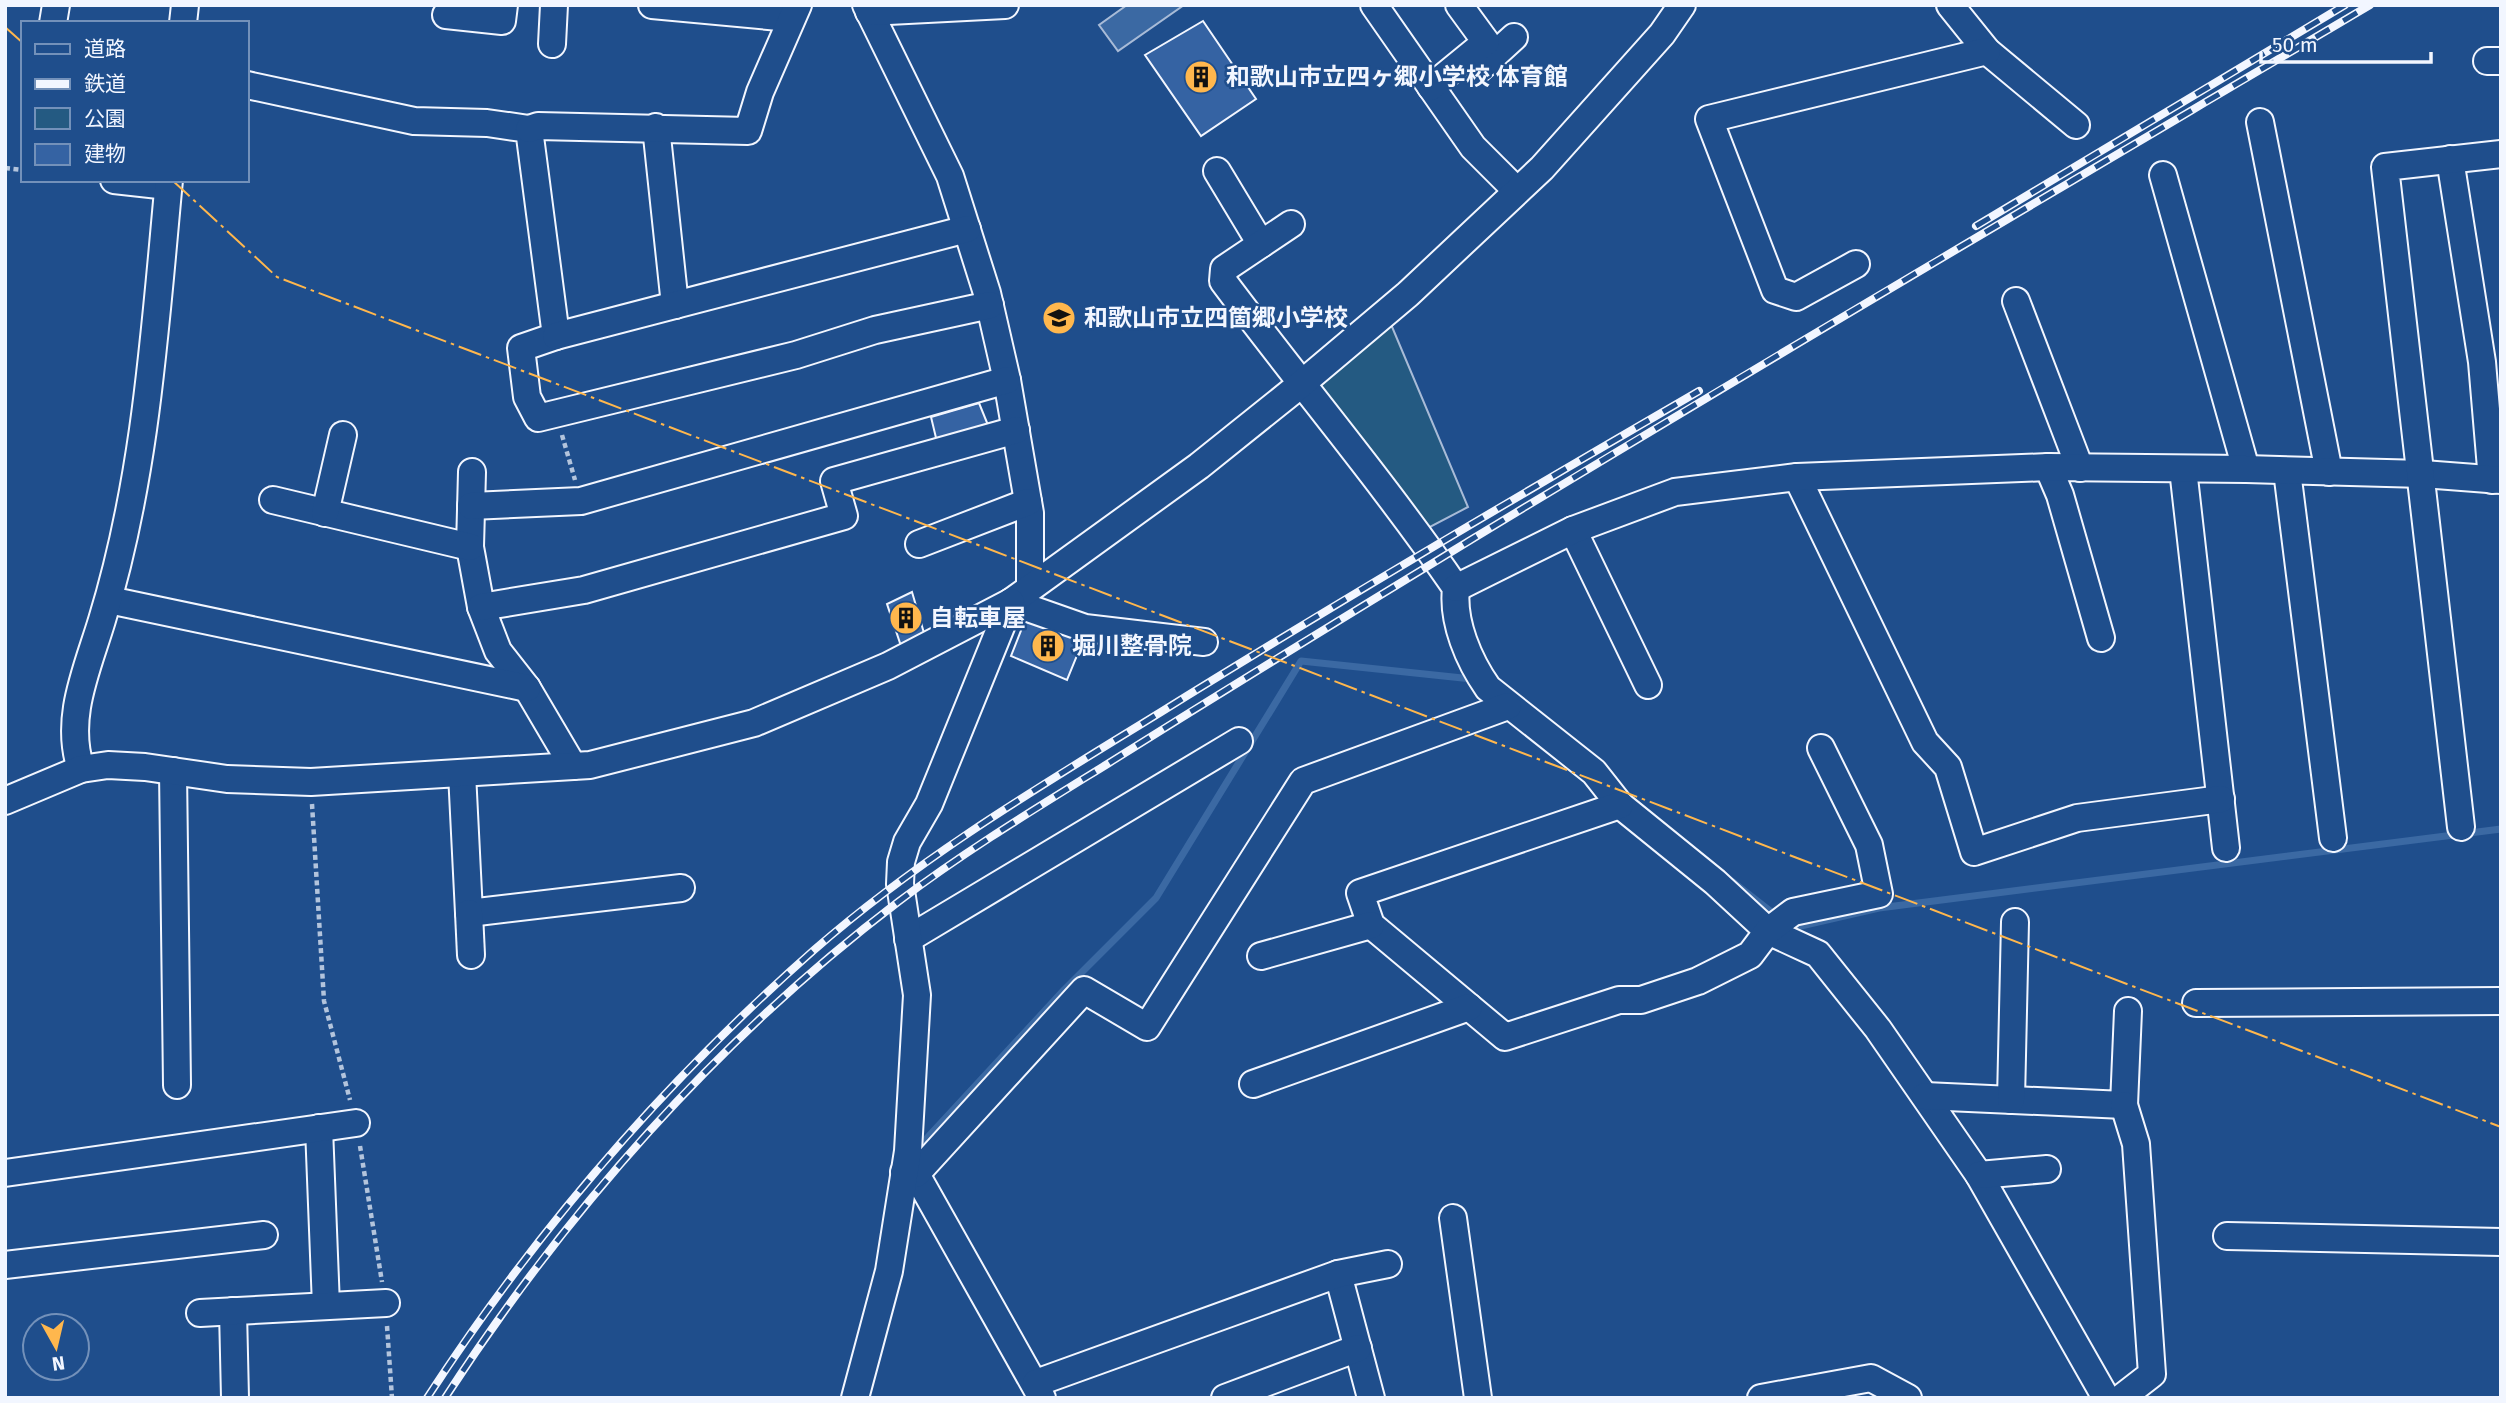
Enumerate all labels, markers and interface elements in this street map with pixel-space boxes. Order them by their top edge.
legend [21,21,248,182]
scale bar [2261,21,2431,65]
text: 50 m [2272,32,2318,58]
text: 道路 [84,36,126,62]
building icon: 和歌山市立四ヶ郷小学校 体育館 [1182,58,1220,96]
place label: 和歌山市立四ヶ郷小学校 体育館 [1226,63,1568,91]
text: 鉄道 [84,71,126,97]
text: 公園 [84,106,126,132]
text: 建物 [84,141,126,167]
school or university icon: 和歌山市立四箇郷小学校 [1040,299,1078,337]
place label: 和歌山市立四箇郷小学校 [1084,304,1348,332]
building icon: 自転車屋 [887,599,925,637]
place label: 自転車屋 [930,604,1026,632]
building icon: 堀川整骨院 [1029,627,1067,665]
place label: 堀川整骨院 [1072,632,1192,660]
north arrow [21,1312,91,1382]
text: N [50,1351,66,1376]

